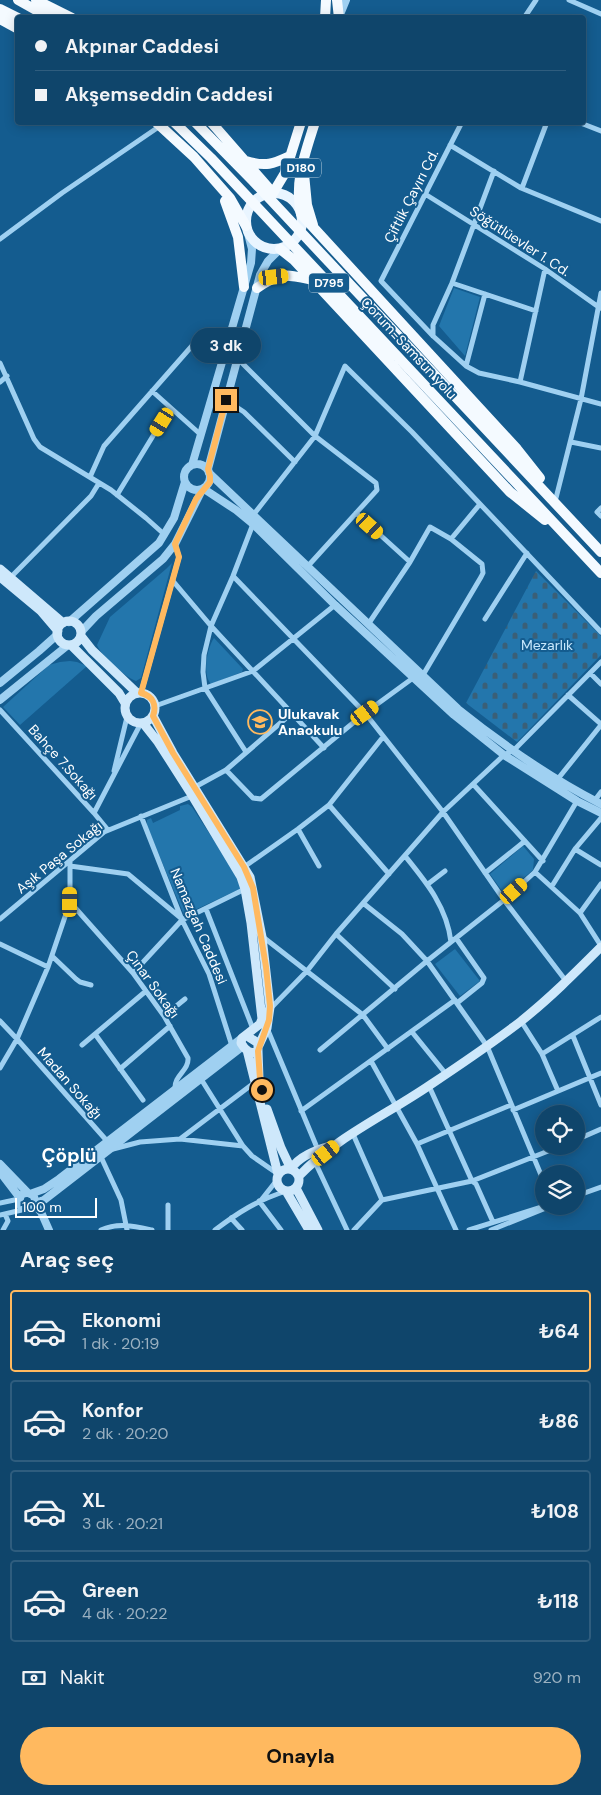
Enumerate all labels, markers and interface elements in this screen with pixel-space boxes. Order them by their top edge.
text: Akpınar Caddesi [65,34,219,59]
text: Akşemseddin Caddesi [65,82,273,107]
street label: Çiftlik Çayırı Cd. [380,146,442,246]
road number: D180 [281,158,321,178]
street label: Söğütlüevler 1. Cd. [466,202,574,280]
car [258,268,289,286]
road number: D795 [309,274,349,292]
street label: Çorum-Samsun yolu [357,293,461,403]
callout: 3 dk [191,328,261,362]
text: 3 dk [209,335,243,356]
route end [215,389,237,411]
car [147,405,176,439]
car [353,510,386,542]
park label: Mezarlık [521,636,573,654]
car [348,698,381,728]
place label: Ulukavak Anaokulu [278,705,342,739]
school or university icon: Ulukavak Anaokulu [247,709,273,735]
street label: Bahçe 7.Sokağı [24,721,102,803]
street label: Aşık Paşa Sokağı [12,817,106,897]
street label: Namazgah Caddesi [166,865,232,987]
car [497,875,530,907]
car [62,887,77,917]
street label: Çınar Sokağı [122,946,184,1022]
street label: Madan Sokağı [34,1043,106,1123]
route start [251,1079,273,1101]
map controls [535,1105,585,1215]
button: locate [535,1105,585,1155]
car [309,1138,342,1168]
district label: Çöplü [42,1143,96,1168]
button: layers [535,1165,585,1215]
scale bar [15,1195,98,1218]
text: 100 m [22,1198,62,1216]
text: Araç seç [20,1245,114,1274]
text: Ekonomi [82,1308,161,1333]
icon: car [22,1309,67,1354]
text: ₺64 [539,1319,579,1344]
text: 1 dk · 20:19 [82,1333,159,1354]
text: Konfor [82,1398,143,1423]
icon: car [22,1399,67,1444]
text: ₺86 [539,1409,579,1434]
text: 2 dk · 20:20 [82,1423,168,1444]
text: XL [82,1488,105,1513]
icon: car [22,1489,67,1534]
text: ₺108 [531,1499,579,1524]
text: 3 dk · 20:21 [82,1513,163,1534]
text: Green [82,1578,139,1603]
icon: car [22,1579,67,1624]
text: ₺118 [537,1589,579,1614]
text: 4 dk · 20:22 [82,1603,167,1624]
icon: cash [20,1664,48,1692]
text: Nakit [60,1665,105,1690]
text: 920 m [533,1667,581,1688]
button: Onayla [20,1727,581,1785]

